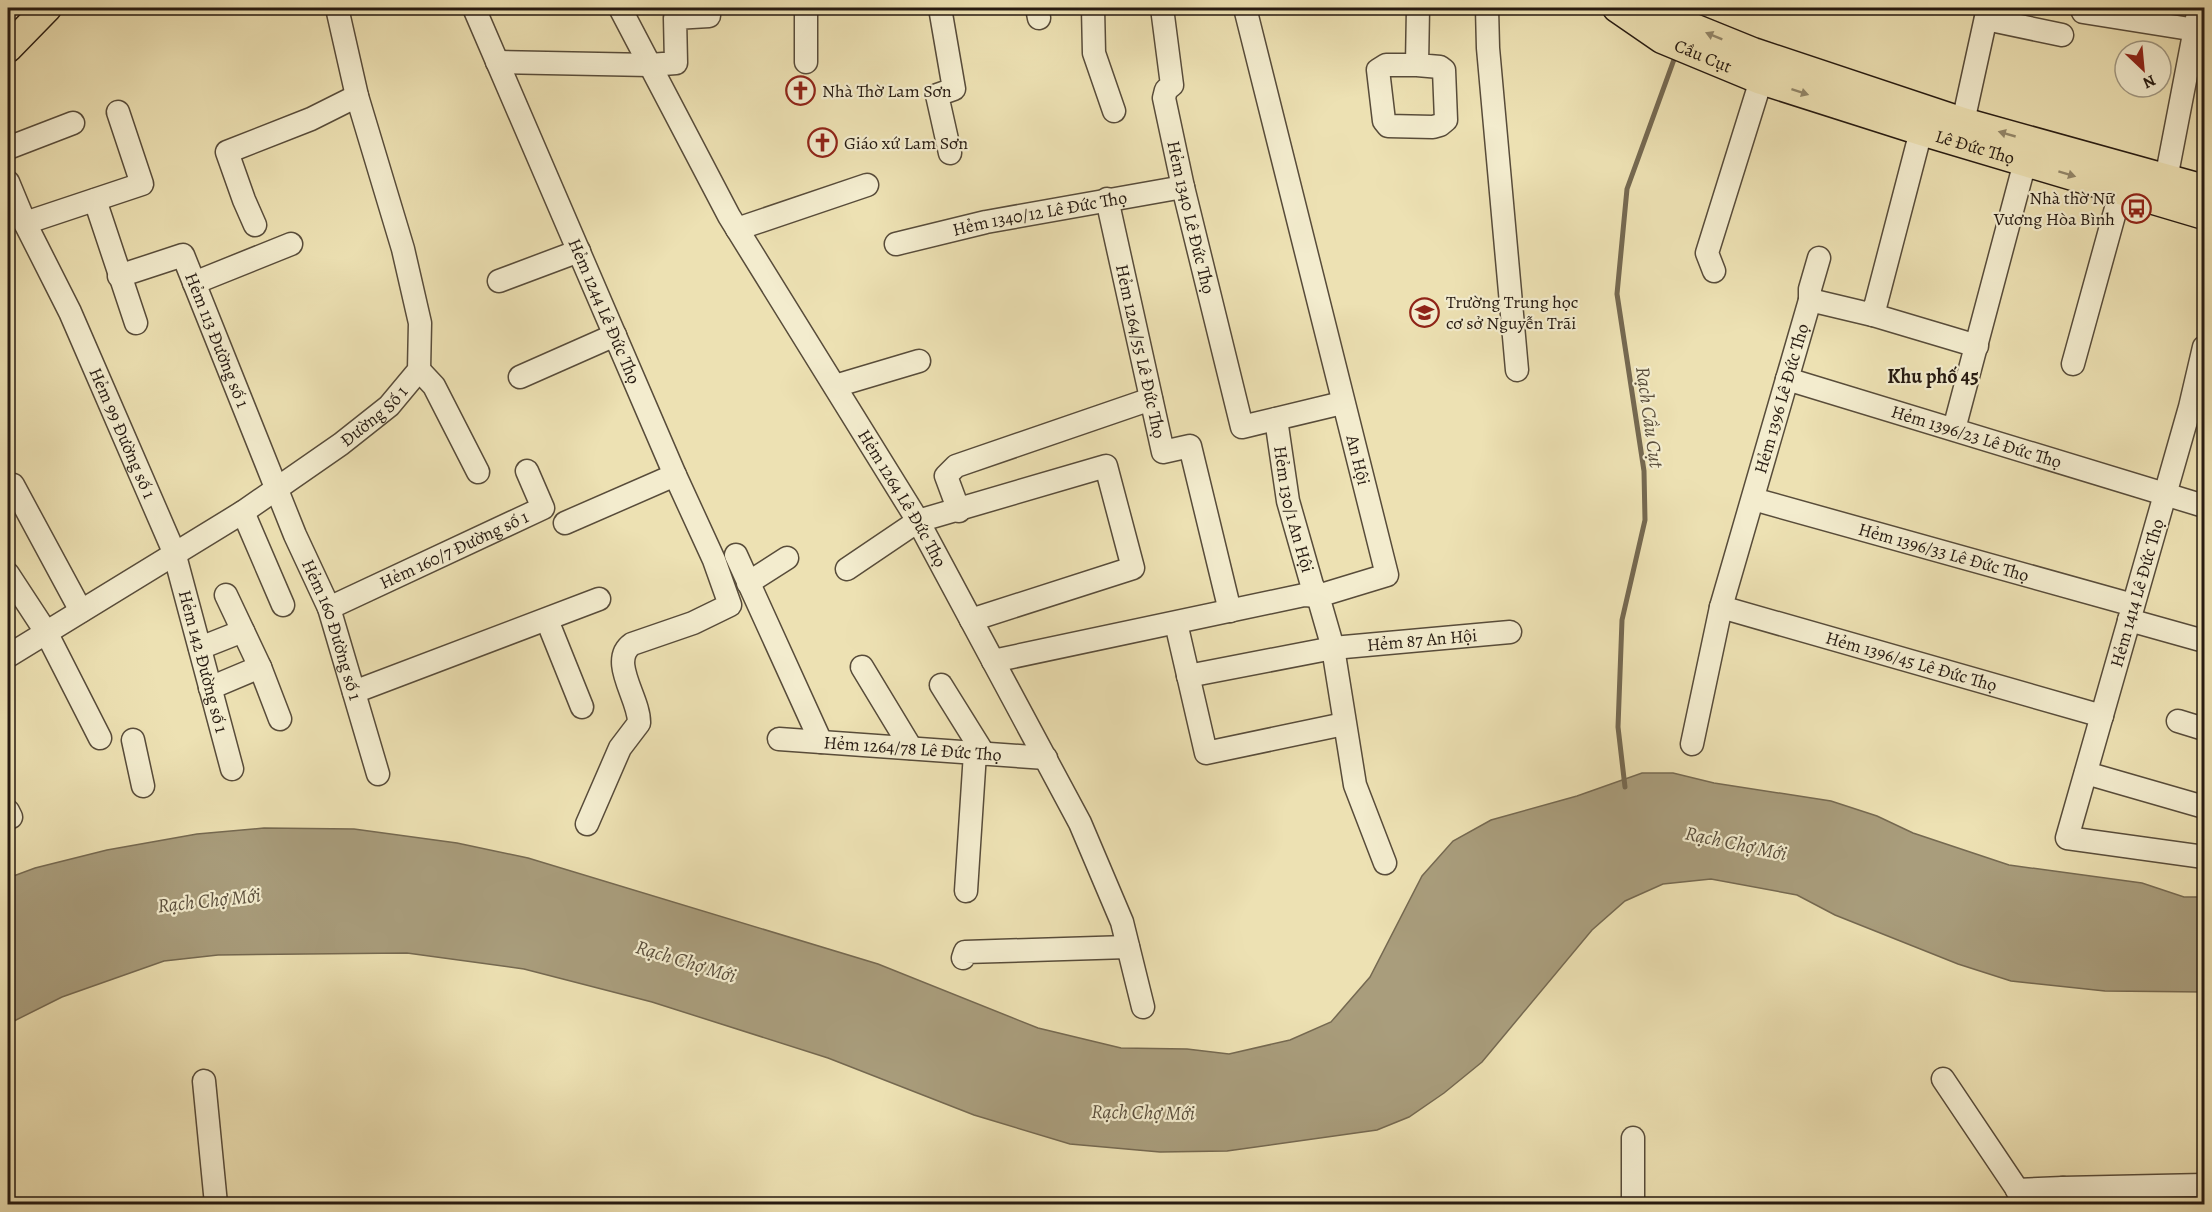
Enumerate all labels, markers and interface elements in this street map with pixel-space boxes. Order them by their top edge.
one-way arrow [1704,31,1722,41]
street label: Cầu Cụt [1671,33,1735,79]
north arrow [2113,39,2173,99]
text: N [2139,69,2159,94]
church icon: Nhà Thờ Lam Sơn [785,75,817,107]
place label: Nhà Thờ Lam Sơn [822,79,952,103]
one-way arrow [1791,88,1809,97]
street label: Lê Đức Thọ [1932,124,2017,170]
church icon: Giáo xứ Lam Sơn [807,127,839,159]
one-way arrow [1997,129,2015,138]
place label: Giáo xứ Lam Sơn [844,131,968,155]
street label: Hẻm 1340 Lê Đức Thọ [1161,139,1221,296]
one-way arrow [2058,170,2076,179]
street label: Hẻm 1340/12 Lê Đức Thọ [950,185,1129,242]
place label: Nhà thờ Nữ Vương Hòa Bình [1993,186,2115,231]
bus stop icon: Nhà thờ Nữ Vương Hòa Bình [2120,192,2152,224]
street label: Hẻm 1244 Lê Đức Thọ [563,235,646,388]
street label: Hẻm 1264/55 Lê Đức Thọ [1110,262,1172,441]
street label: Hẻm 113 Đường số 1 [179,269,255,411]
place label: Trường Trung học cơ sở Nguyễn Trãi [1446,290,1578,335]
school or university icon: Trường Trung học cơ sở Nguyễn Trãi [1409,296,1441,328]
street label: Hẻm 1396 Lê Đức Thọ [1748,321,1815,476]
district label: Khu phố 45 [1887,363,1979,390]
street label: Hẻm 99 Đường số 1 [84,364,161,502]
water label: Rạch Cầu Cụt [1629,365,1670,471]
street label: Đường Số 1 [335,381,413,452]
street label: Hẻm 1396/23 Lê Đức Thọ [1888,399,2065,474]
street label: Hẻm 1264 Lê Đức Thọ [852,425,952,571]
street label: An Hội [1340,431,1376,488]
street label: Hẻm 130/1 An Hội [1268,444,1320,575]
street label: Hẻm 160/7 Đường số 1 [376,505,532,595]
street label: Hẻm 1414 Lê Đức Thọ [2104,516,2170,670]
street label: Hẻm 1396/33 Lê Đức Thọ [1856,517,2032,587]
street label: Hẻm 160 Đường số 1 [296,555,368,703]
street label: Hẻm 142 Đường số 1 [173,587,234,736]
street label: Hẻm 87 An Hội [1366,623,1478,657]
street label: Hẻm 1396/45 Lê Đức Thọ [1823,626,2000,697]
street label: Hẻm 1264/78 Lê Đức Thọ [823,730,1003,767]
water label: Rạch Chợ Mới [1682,820,1789,867]
water label: Rạch Chợ Mới [156,882,262,919]
water label: Rạch Chợ Mới [632,933,739,990]
water label: Rạch Chợ Mới [1091,1098,1195,1127]

